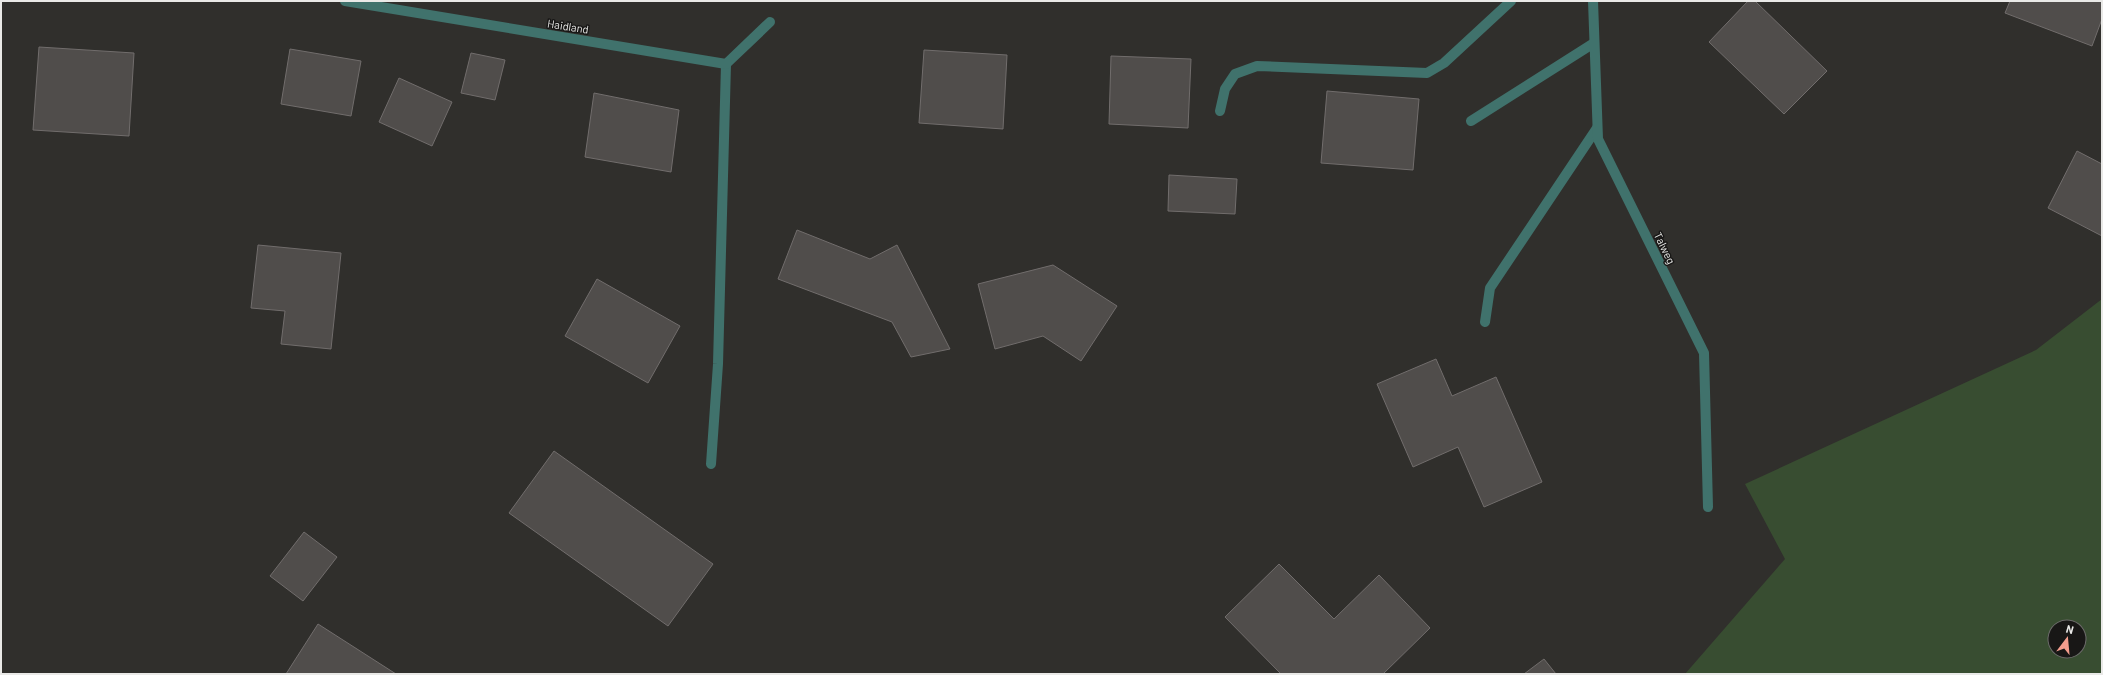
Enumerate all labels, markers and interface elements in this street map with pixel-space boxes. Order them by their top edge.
street label: Haidland [546,16,590,36]
street label: Talweg [1652,230,1678,266]
north arrow [2047,619,2087,659]
text: N [2065,622,2075,636]

